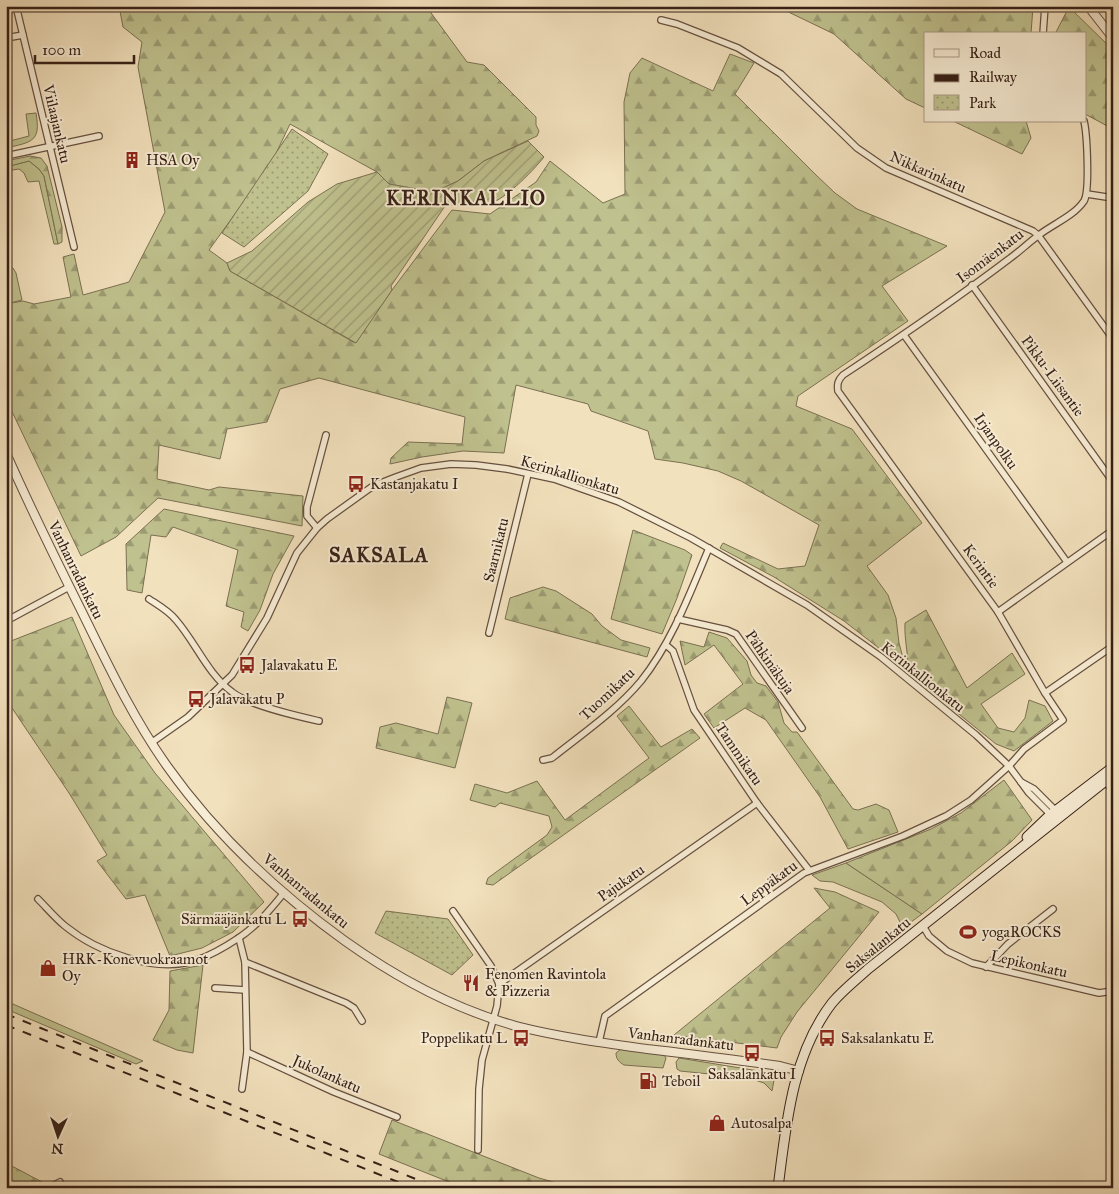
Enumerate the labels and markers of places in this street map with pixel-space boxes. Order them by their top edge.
building icon: HSA Oy [122,150,142,170]
place label: HSA Oy [146,151,200,169]
bus stop icon: Kastanjakatu I [346,474,366,494]
place label: Kastanjakatu I [370,475,458,493]
bus stop icon: Jalavakatu E [237,655,257,675]
place label: Jalavakatu E [259,656,338,675]
bus stop icon: Jalavakatu P [186,689,206,709]
place label: Jalavakatu P [208,690,285,709]
bus stop icon: Särmääjänkatu L [290,909,310,929]
place label: Särmääjänkatu L [181,910,286,928]
sports icon: yogaROCKS [958,922,978,942]
place label: yogaROCKS [982,923,1061,941]
place label: HRK-Konevuokraamot Oy [62,950,209,985]
shop icon: HRK-Konevuokraamot Oy [38,958,58,978]
place label: Fenomen Ravintola & Pizzeria [485,965,607,1000]
restaurant icon: Fenomen Ravintola & Pizzeria [461,973,481,993]
bus stop icon: Poppelikatu L [511,1028,531,1048]
bus stop icon: Saksalankatu E [817,1028,837,1048]
place label: Poppelikatu L [421,1029,507,1047]
place label: Saksalankatu E [841,1029,934,1047]
bus stop icon: Saksalankatu I [742,1043,762,1063]
place label: Saksalankatu I [708,1065,796,1083]
fuel station icon: Teboil [638,1071,658,1091]
place label: Teboil [662,1072,701,1090]
shop icon: Autosalpa [707,1113,727,1133]
place label: Autosalpa [730,1114,792,1132]

